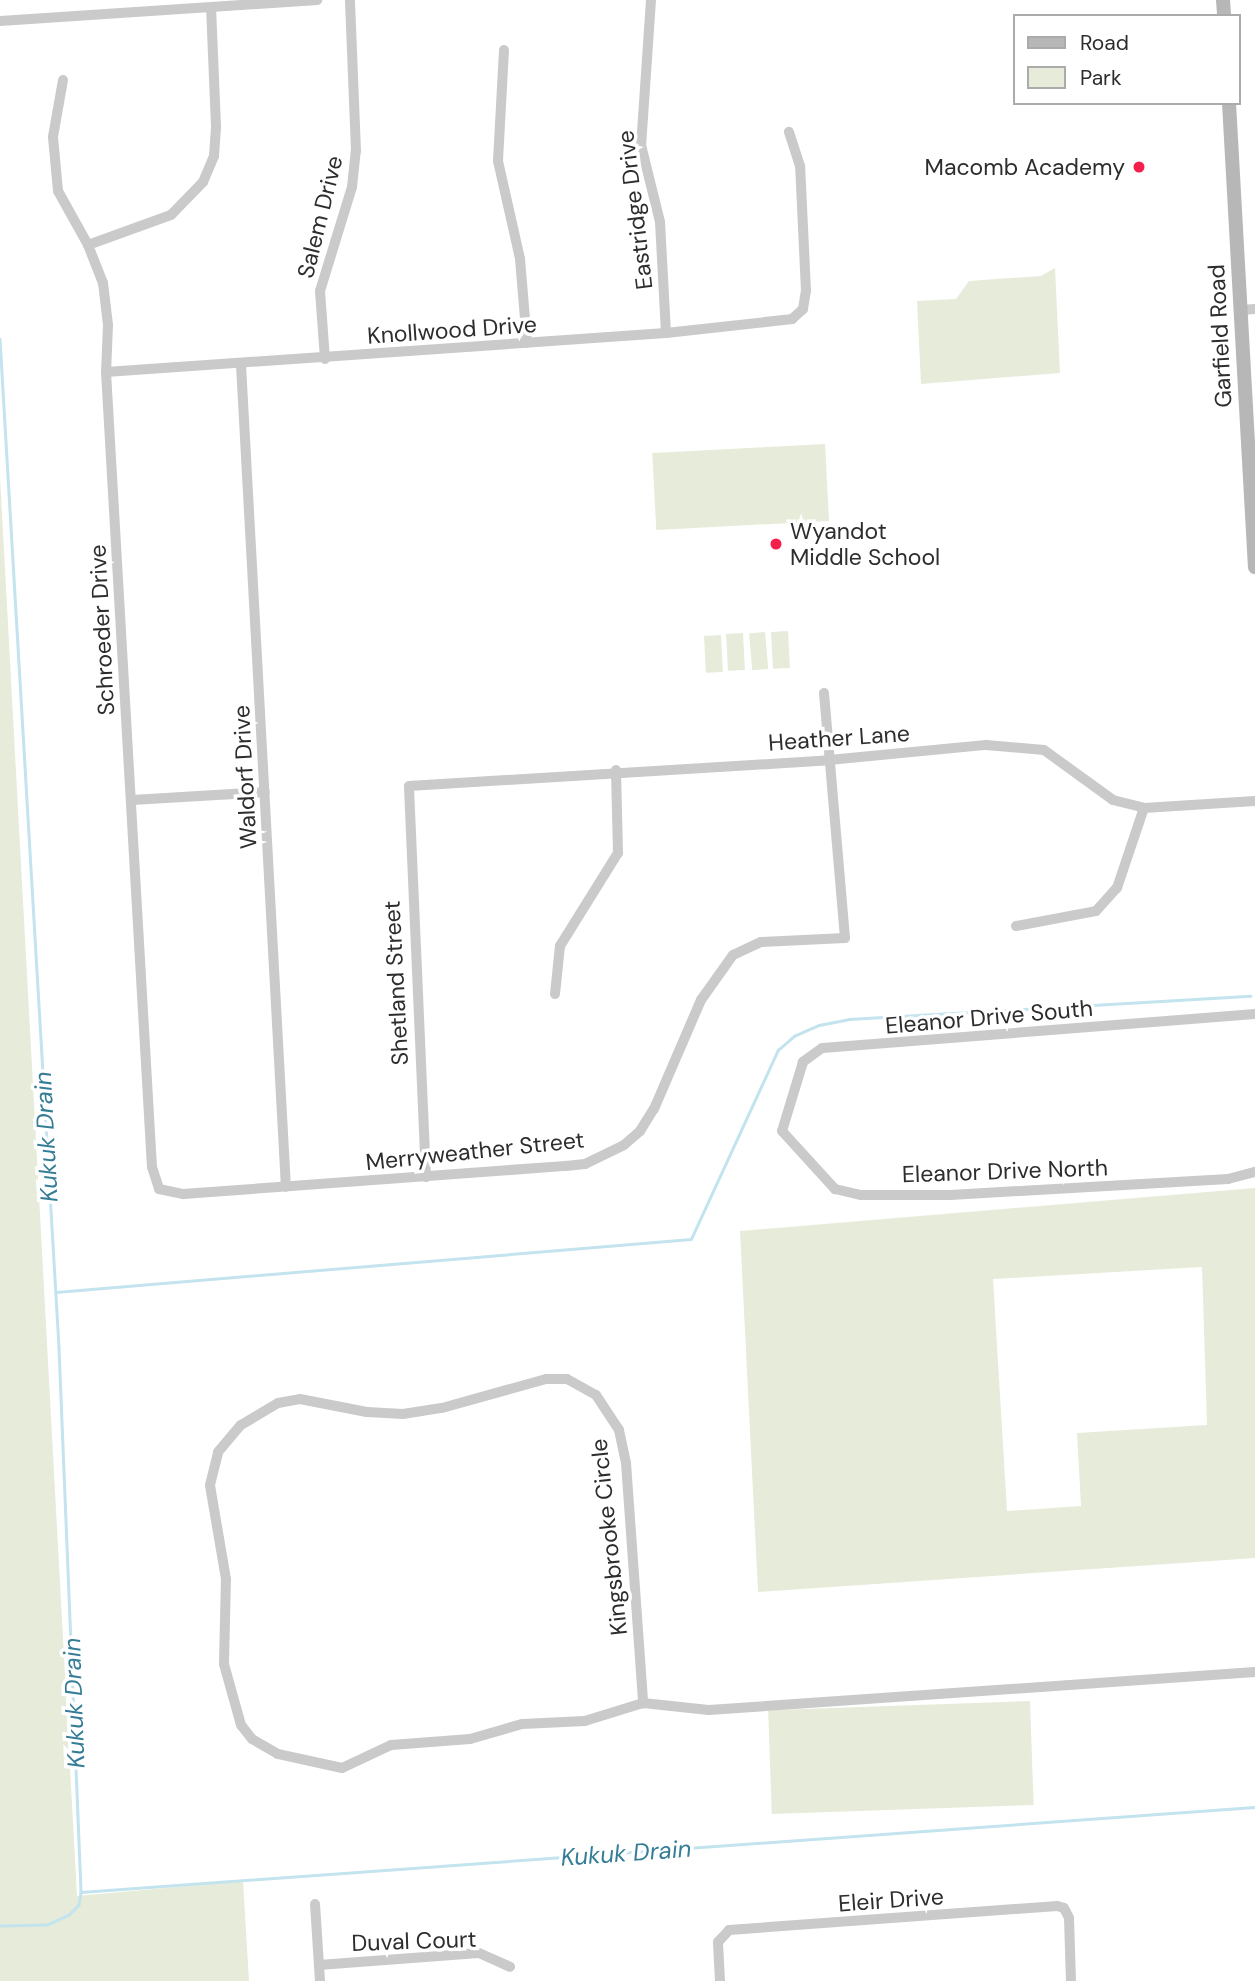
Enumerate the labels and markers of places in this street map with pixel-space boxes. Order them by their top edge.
place label: Macomb Academy [925,153,1125,181]
marker: Macomb Academy [1131,159,1147,175]
place label: Wyandot Middle School [790,517,940,571]
marker: Wyandot Middle School [768,536,784,552]

